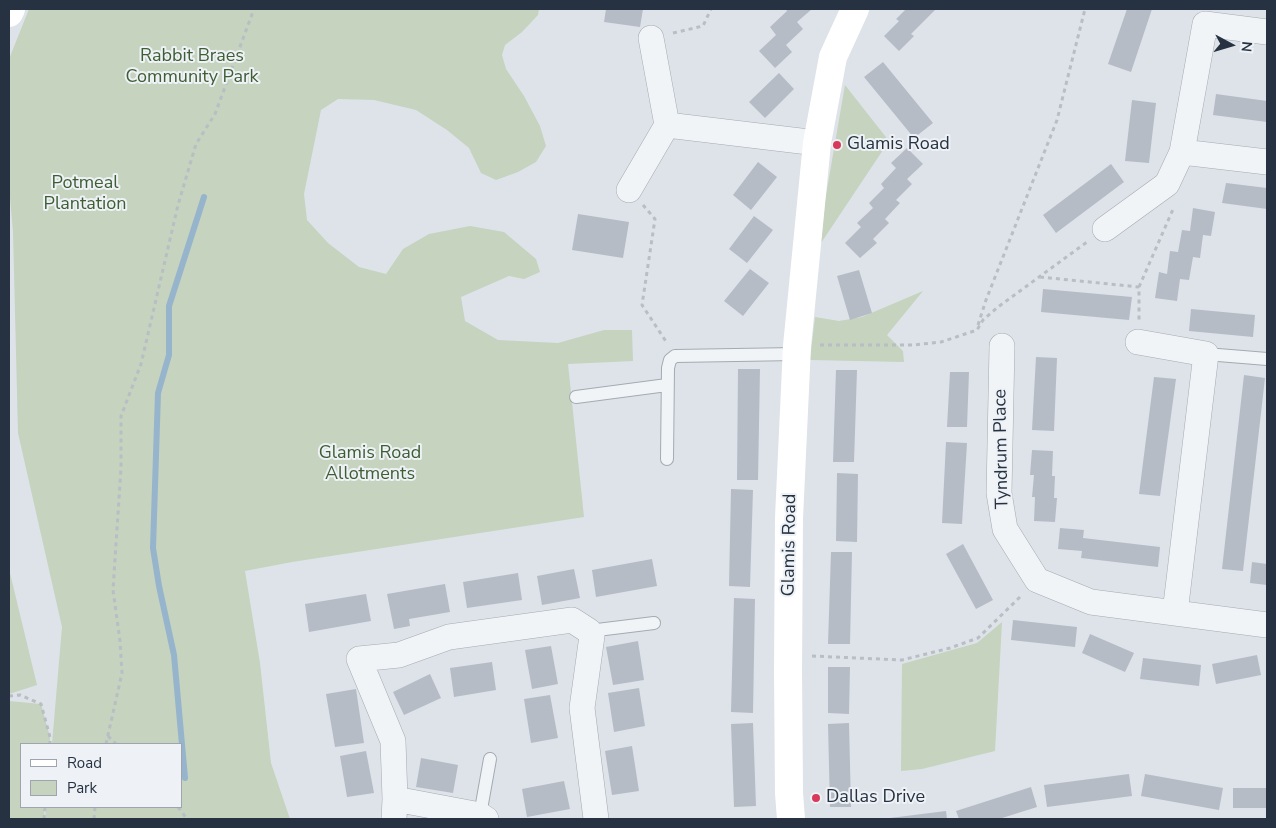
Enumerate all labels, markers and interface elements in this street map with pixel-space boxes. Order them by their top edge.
north arrow [1206,20,1256,70]
text: N [1236,40,1256,53]
park label: Rabbit Braes Community Park [125,46,259,88]
place label: Glamis Road [847,134,950,156]
marker: Glamis Road [831,139,843,151]
park label: Potmeal Plantation [43,173,127,215]
street label: Tyndrum Place [990,389,1014,509]
park label: Glamis Road Allotments [319,443,421,486]
street label: Glamis Road [778,493,802,597]
legend [20,743,182,808]
text: Road [67,753,102,773]
text: Park [67,778,97,798]
place label: Dallas Drive [826,787,925,809]
marker: Dallas Drive [810,792,822,804]

